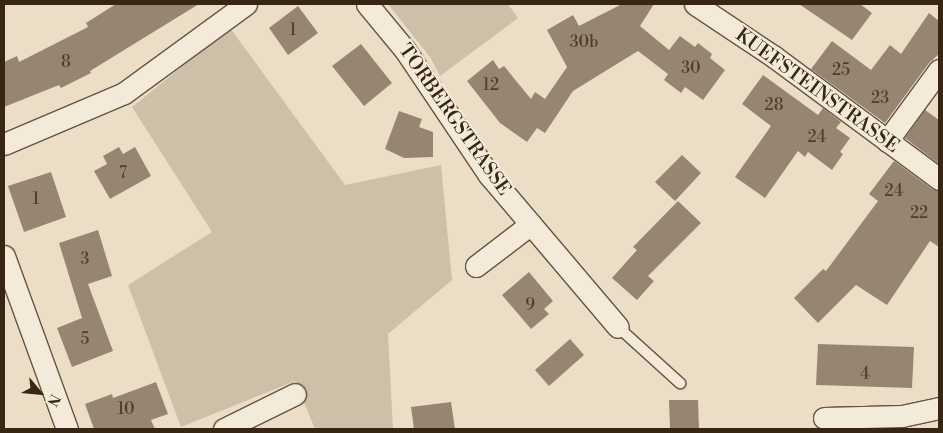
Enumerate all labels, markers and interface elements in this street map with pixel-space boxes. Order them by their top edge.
house number: 1 [290,20,296,40]
street label: KUEFSTEINSTRASSE [731,24,903,158]
house number: 30b [570,32,598,52]
street label: TORBERGSTRASSE [393,40,515,200]
house number: 8 [61,52,71,72]
house number: 30 [681,58,701,78]
house number: 25 [832,60,850,80]
house number: 12 [483,75,499,95]
house number: 23 [871,88,889,108]
house number: 28 [765,95,783,115]
house number: 24 [808,127,826,147]
house number: 7 [119,163,127,183]
house number: 24 [885,181,903,201]
house number: 1 [33,189,39,209]
house number: 22 [910,203,928,223]
house number: 3 [81,249,89,269]
house number: 9 [525,295,535,315]
house number: 5 [81,329,89,349]
house number: 4 [860,364,870,384]
north arrow [15,368,65,418]
text: N [43,391,64,409]
house number: 10 [118,399,134,419]

